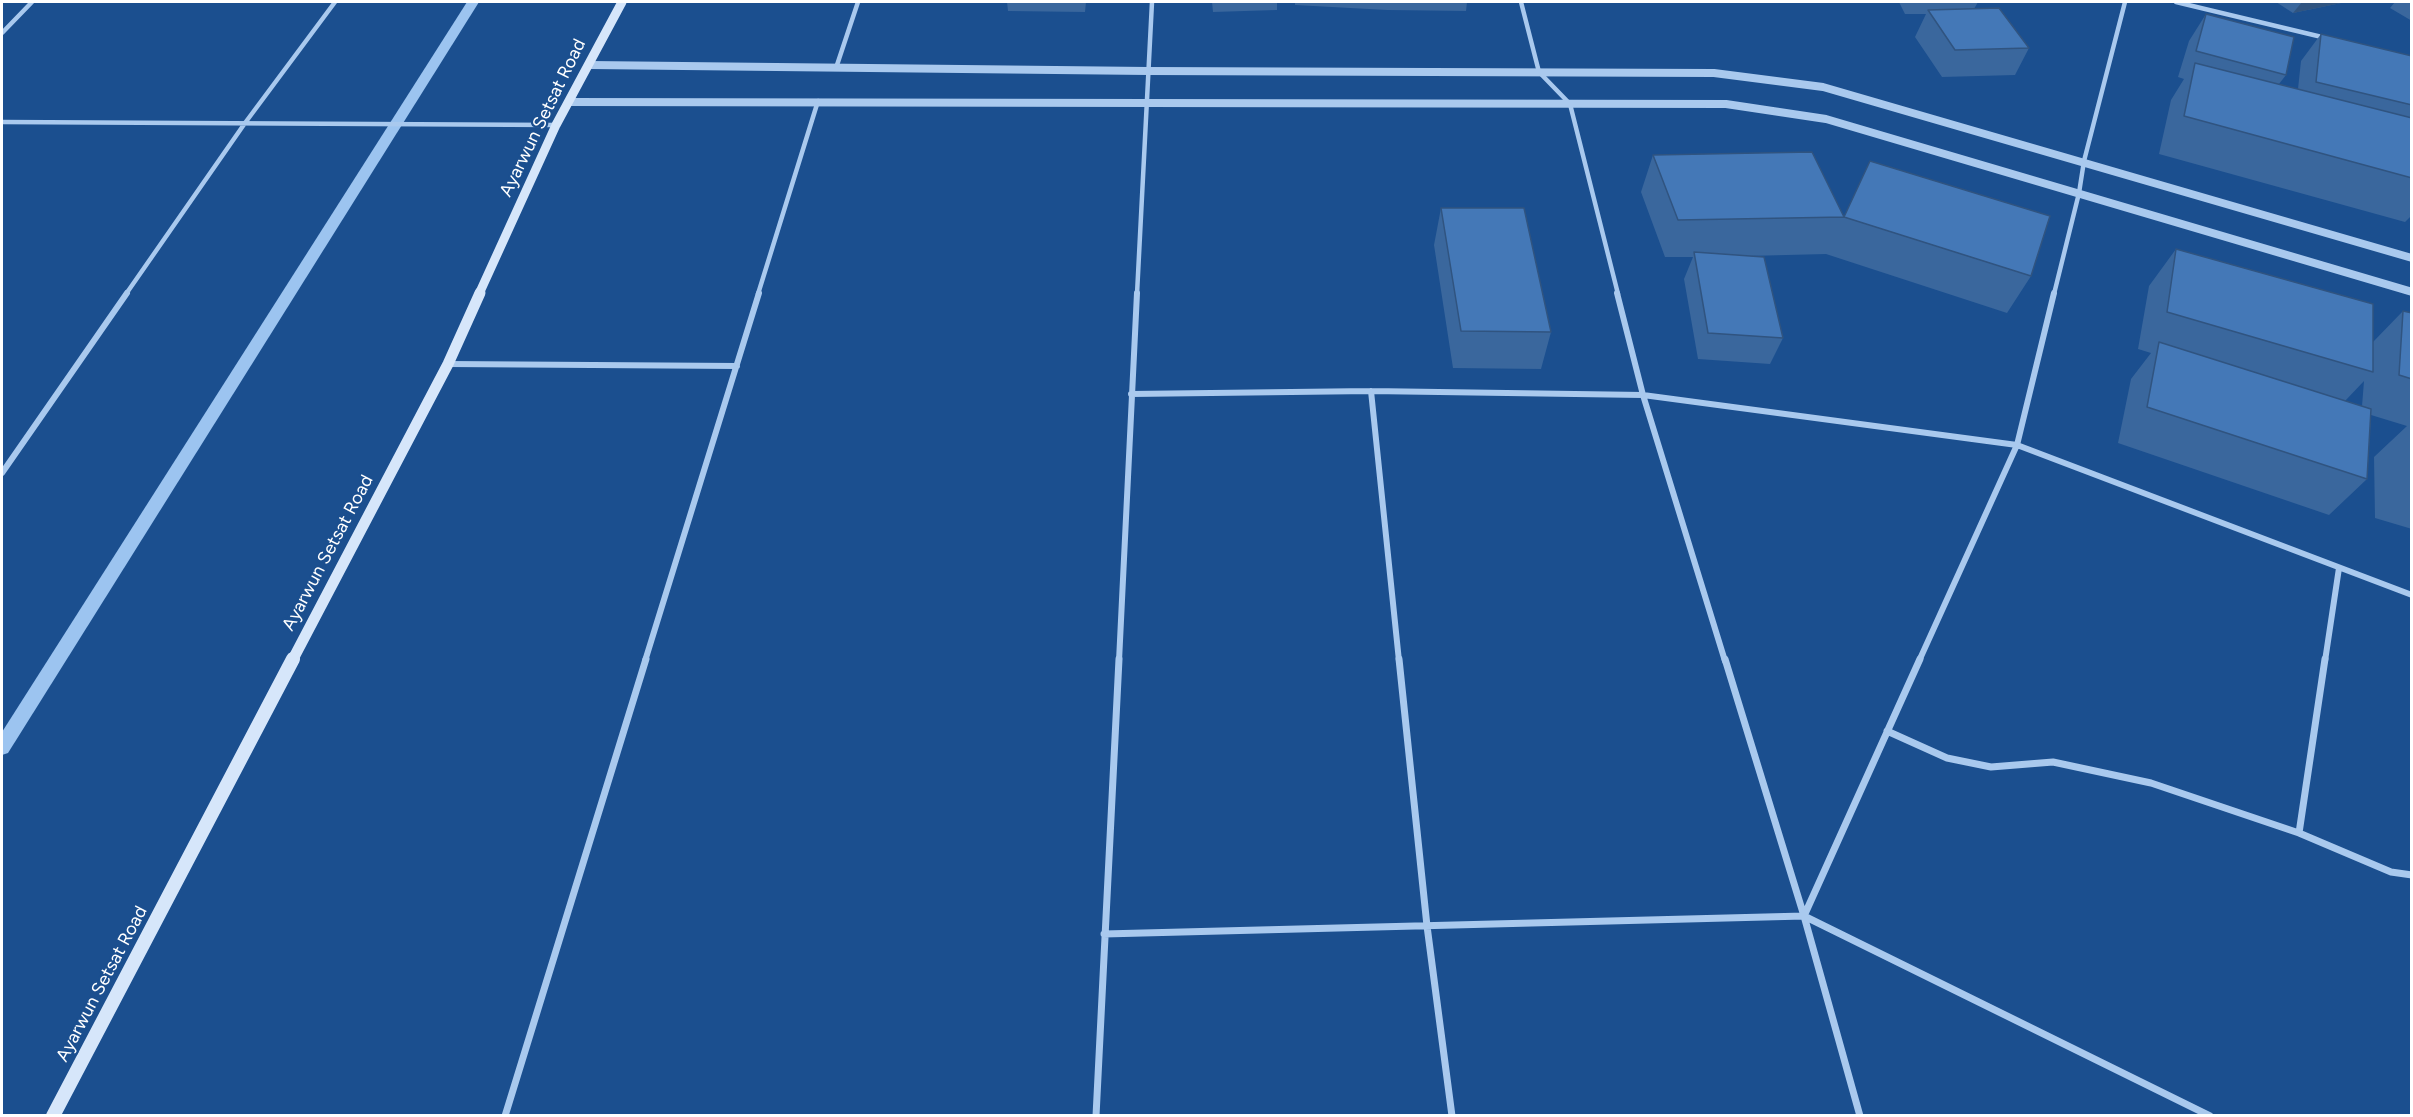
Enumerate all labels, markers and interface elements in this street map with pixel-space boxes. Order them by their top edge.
street label: Ayarwun Setsat Road [495,35,591,201]
street label: Ayarwun Setsat Road [278,472,378,634]
street label: Ayarwun Setsat Road [52,903,152,1065]

